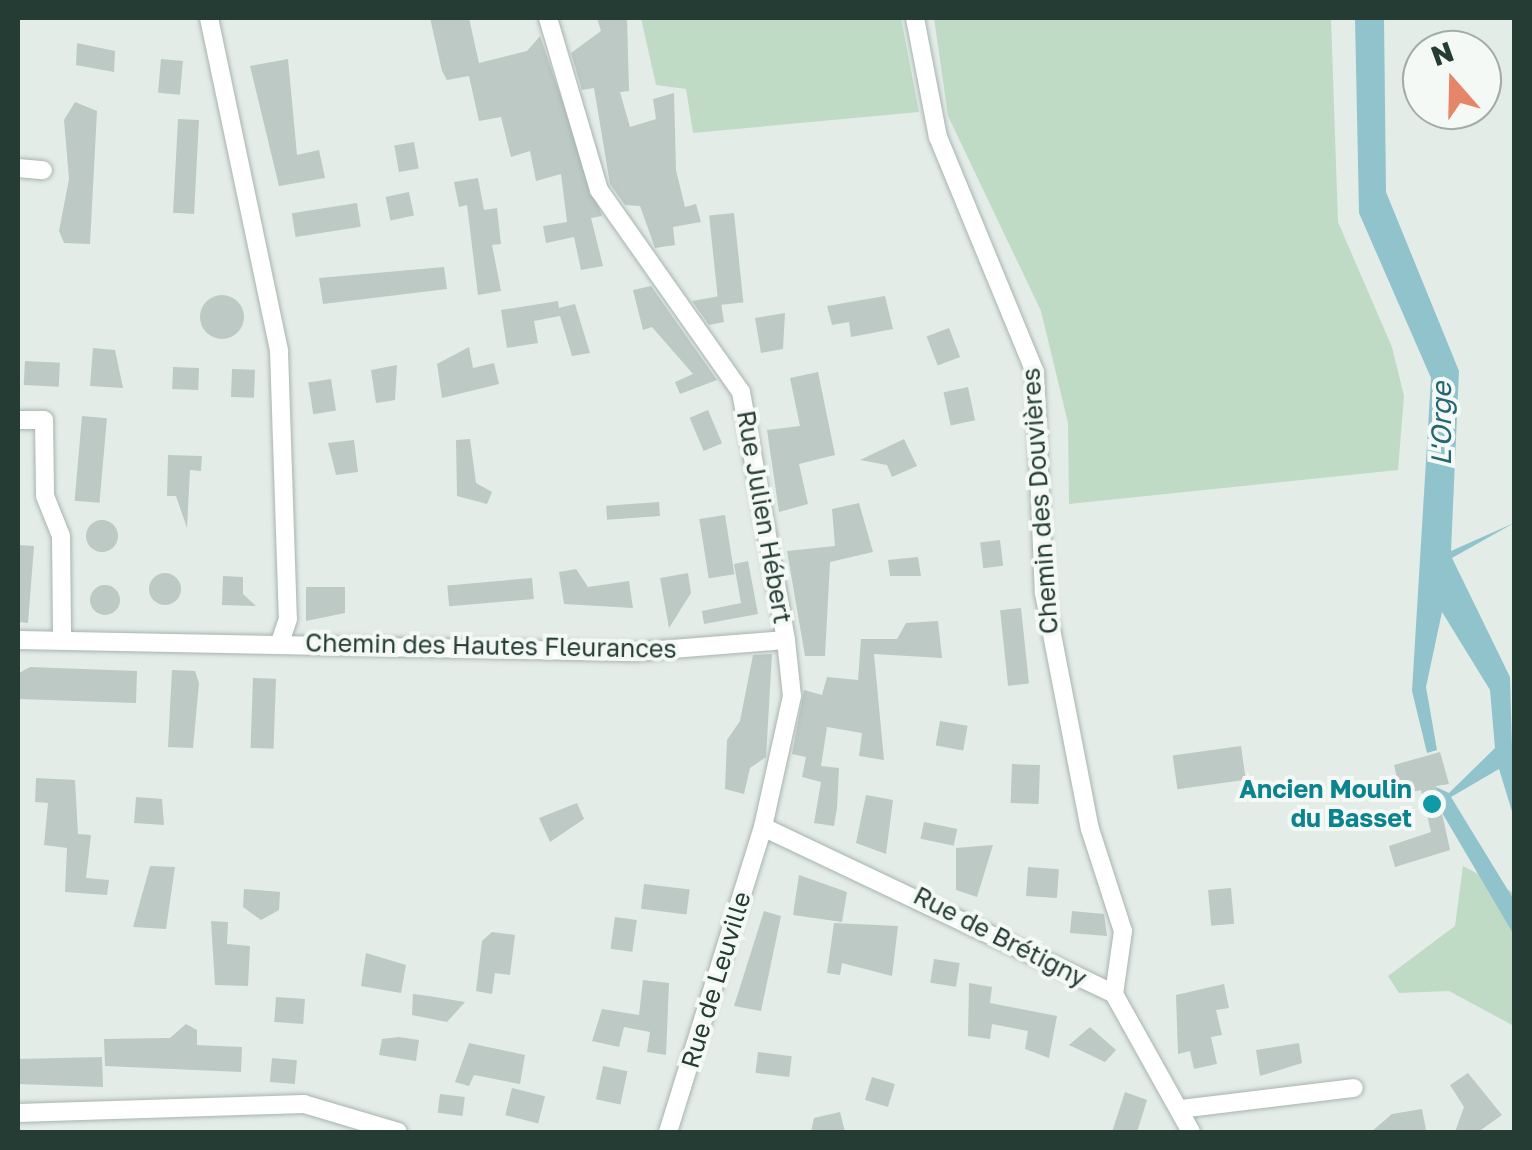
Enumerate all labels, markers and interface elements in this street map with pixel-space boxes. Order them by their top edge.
north arrow [1402,30,1502,130]
text: N [1427,34,1458,72]
street label: Chemin des Douvières [1016,367,1064,635]
water label: L'Orge [1424,382,1458,466]
street label: Rue Julien Hébert [730,408,798,626]
street label: Chemin des Hautes Fleurances [305,628,677,664]
place label: Ancien Moulin du Basset [1239,775,1412,834]
marker: Ancien Moulin du Basset [1421,793,1443,815]
street label: Rue de Brétigny [908,880,1092,994]
street label: Rue de Leuville [675,888,757,1072]

